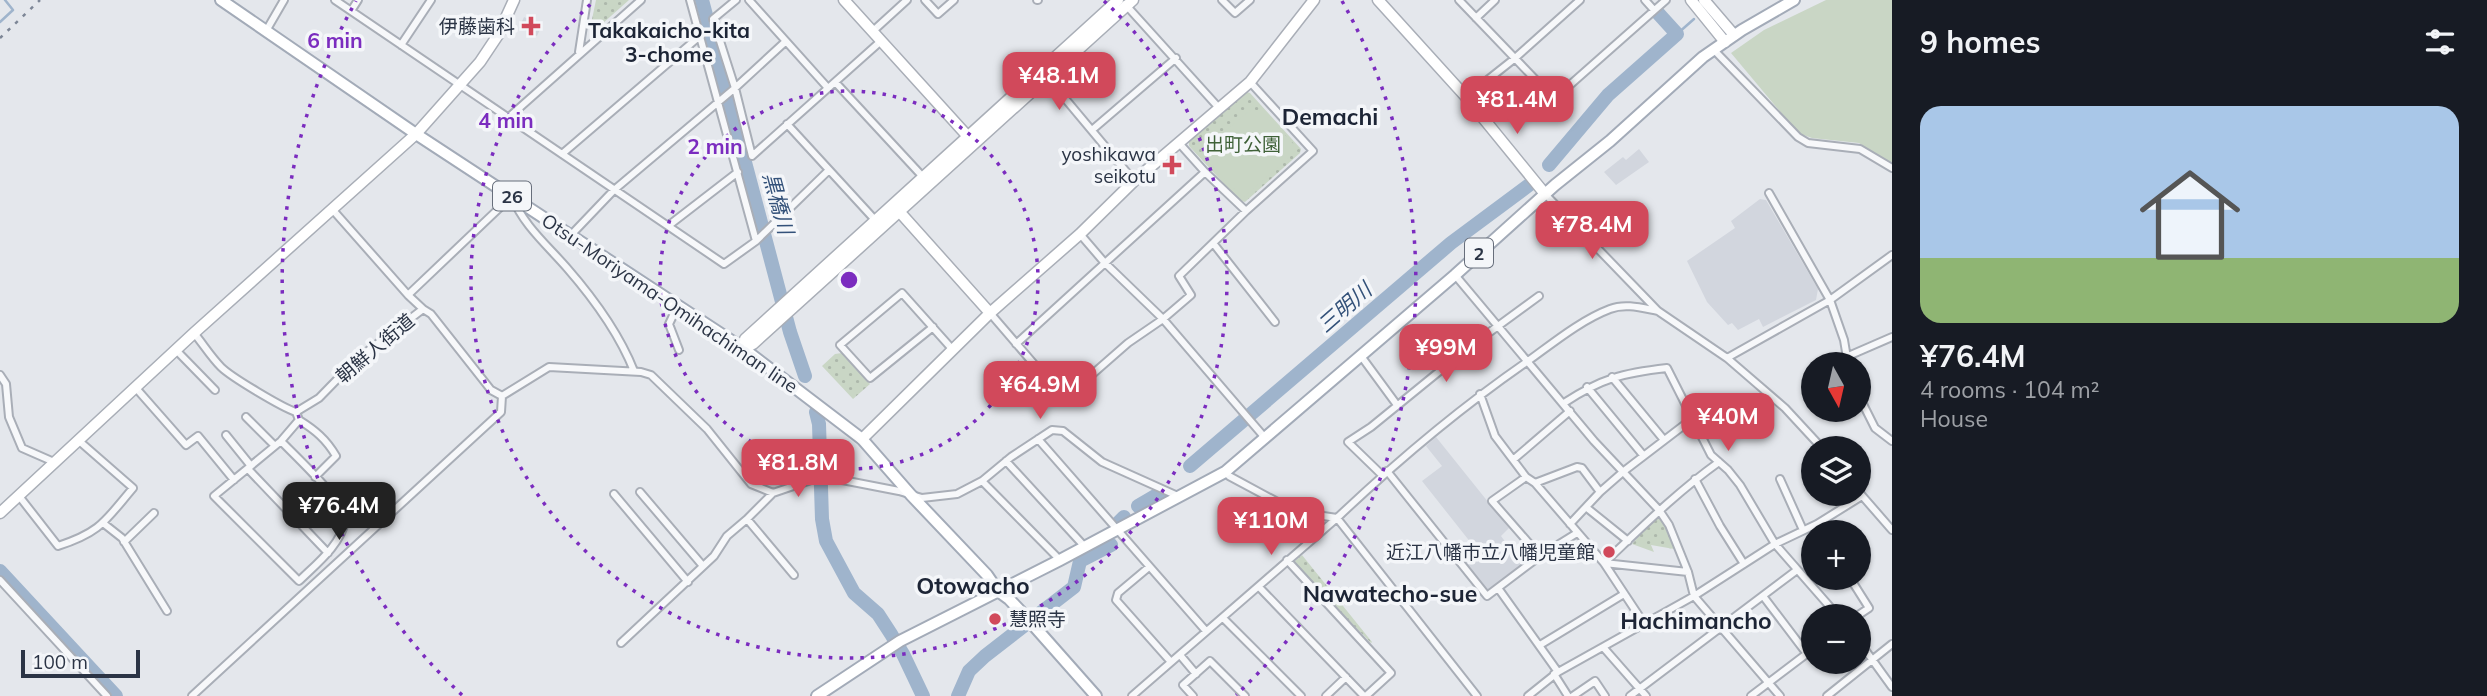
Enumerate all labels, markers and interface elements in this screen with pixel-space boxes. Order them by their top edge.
place label: 伊藤歯科 [439,14,515,38]
marker: 伊藤歯科 [521,16,541,36]
district label: Takakaicho-kita 3-chome [588,17,750,67]
text: 9 homes [1920,23,2041,61]
icon: filters [2421,23,2459,61]
text: 6 min [307,27,363,53]
pin: ¥48.1M [1002,52,1116,112]
text: ¥48.1M [1019,60,1099,89]
pin: ¥81.4M [1460,76,1574,136]
text: ¥81.4M [1477,84,1557,113]
district label: Demachi [1282,102,1378,131]
text: 4 min [478,107,534,133]
park label: 出町公園 [1205,132,1281,156]
text: 2 min [687,133,743,159]
place label: yoshikawa seikotu [1061,142,1156,188]
icon: home [2127,152,2253,278]
marker: yoshikawa seikotu [1162,155,1182,175]
water label: 黒橋川 [758,169,800,239]
road number: 26 [493,182,531,210]
pin: ¥78.4M [1535,202,1649,261]
street label: Otsu-Moriyama-Omihachiman line [537,208,803,398]
text: ¥78.4M [1552,209,1632,238]
road number: 2 [1465,239,1493,268]
centre of rings [837,268,861,292]
water label: 三明川 [1312,275,1378,337]
street label: 朝鮮人街道 [331,308,419,388]
pin: ¥99M [1405,324,1487,384]
text: ¥99M [1415,332,1477,361]
text: ¥76.4M [1920,337,2026,375]
north arrow [1801,352,1871,422]
map controls [1801,352,1871,674]
pin: ¥64.9M [983,362,1097,421]
text: ¥64.9M [1000,369,1080,398]
text: 4 rooms · 104 m² [1920,375,2100,404]
pin: ¥40M [1687,393,1769,453]
text: ¥40M [1697,401,1759,430]
text: House [1920,404,1988,433]
button: layers [1801,436,1871,506]
pin: ¥81.8M [741,440,855,499]
text: ¥81.8M [758,447,838,476]
pin: ¥76.4M [282,482,396,542]
text: ¥76.4M [299,490,379,519]
pin: ¥110M [1222,498,1320,557]
text: ¥110M [1233,505,1309,534]
button: + [1801,520,1871,590]
place label: 近江八幡市立八幡児童館 [1386,540,1595,564]
marker: 近江八幡市立八幡児童館 [1601,544,1617,560]
district label: Otowacho [916,571,1030,600]
district label: Nawatecho-sue [1303,579,1477,608]
button: − [1801,604,1871,674]
district label: Hachimancho [1620,606,1772,635]
place label: 慧照寺 [1009,607,1066,631]
marker: 慧照寺 [987,611,1003,627]
scale bar [21,647,140,679]
text: 100 m [32,650,88,674]

